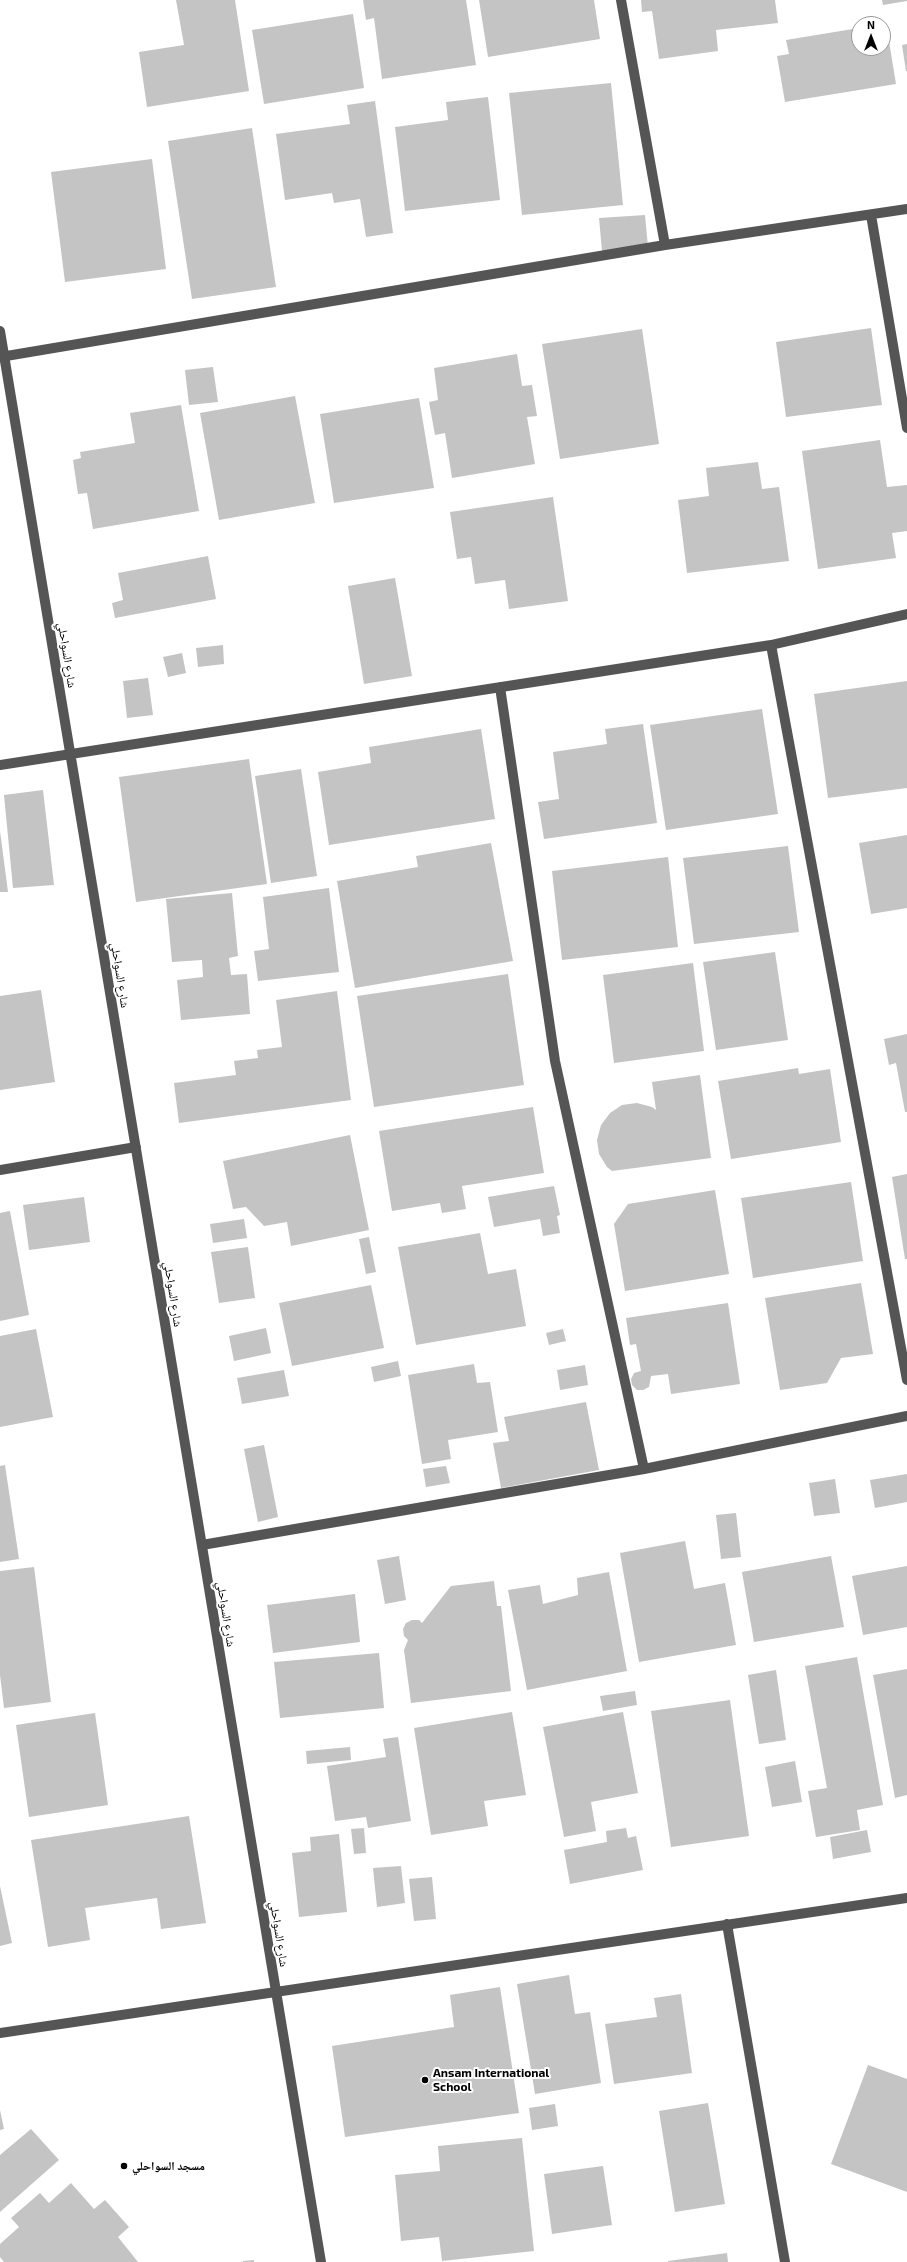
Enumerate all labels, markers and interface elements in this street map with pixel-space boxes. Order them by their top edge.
north arrow [851,16,891,56]
text: N [867,18,875,31]
street label: شارع السواحلي [55,621,79,689]
street label: شارع السواحلي [108,941,132,1009]
street label: شارع السواحلي [161,1260,185,1328]
street label: شارع السواحلي [214,1580,238,1648]
street label: شارع السواحلي [267,1900,291,1968]
place label: Ansam International School [433,2066,549,2094]
marker: Ansam International School [420,2075,430,2085]
place label: مسجد السواحلي [132,2159,205,2173]
marker: مسجد السواحلي [119,2161,129,2171]

